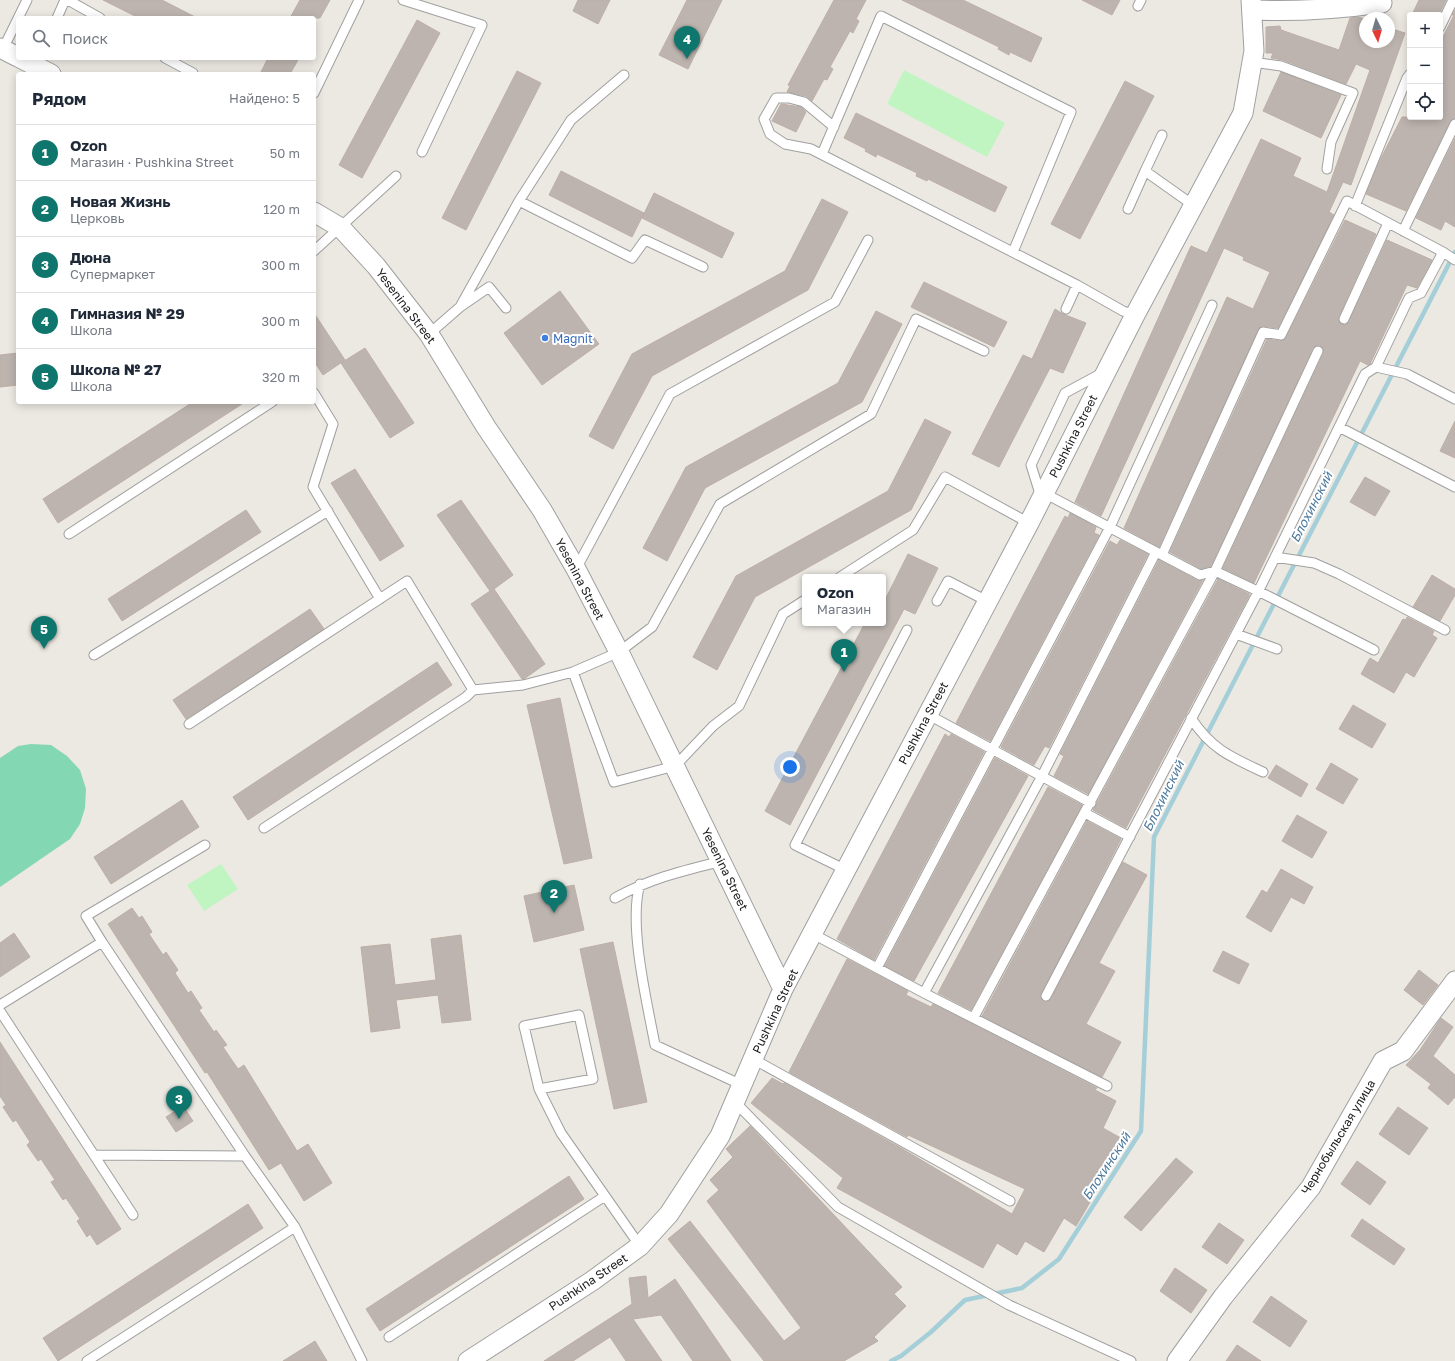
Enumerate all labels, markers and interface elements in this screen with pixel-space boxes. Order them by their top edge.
north arrow [1359,12,1395,48]
map controls [1407,12,1443,120]
button: + [1407,12,1443,48]
search box [16,16,316,60]
pin: 4 [674,26,700,59]
icon: search [30,27,52,49]
text: Поиск [62,29,108,47]
button: − [1407,48,1443,84]
button: locate [1407,84,1443,120]
text: Рядом [32,88,86,109]
text: Найдено: 5 [229,90,300,106]
text: Ozon [70,136,107,154]
text: 1 [42,145,48,161]
text: 50 m [270,145,300,161]
text: Магазин · Pushkina Street [70,154,234,170]
text: Новая Жизнь [70,192,171,210]
text: 2 [41,201,49,217]
text: 120 m [263,201,300,217]
text: Церковь [70,210,125,226]
text: Дюна [70,248,111,266]
text: 3 [41,257,49,273]
text: 300 m [262,257,300,273]
street label: Yesenina Street [373,265,439,347]
text: Супермаркет [70,266,155,282]
text: Гимназия № 29 [70,304,185,322]
text: 4 [41,313,49,329]
text: 300 m [262,313,300,329]
text: Школа [70,322,112,338]
place label: Magnit [553,331,593,346]
marker: Magnit [540,333,550,343]
text: Школа № 27 [70,360,161,378]
text: 5 [41,369,49,385]
text: 320 m [262,369,300,385]
text: Школа [70,378,112,394]
street label: Pushkina Street [1046,392,1101,480]
water label: Блохинский [1286,468,1336,545]
street label: Yesenina Street [552,536,608,623]
popup [802,574,886,626]
text: Ozon [817,583,854,601]
text: Магазин [817,601,871,617]
pin: 5 [31,616,57,649]
pin: 1 [831,639,857,672]
street label: Pushkina Street [895,679,951,767]
your location [780,757,800,777]
water label: Блохинский [1139,757,1188,834]
street label: Yesenina Street [698,825,752,913]
pin: 2 [541,880,567,913]
street label: Pushkina Street [749,966,801,1056]
street label: Чернобыльская улица [1298,1077,1378,1197]
pin: 3 [166,1086,192,1119]
water label: Блохинский [1078,1128,1134,1203]
street label: Pushkina Street [546,1250,630,1314]

